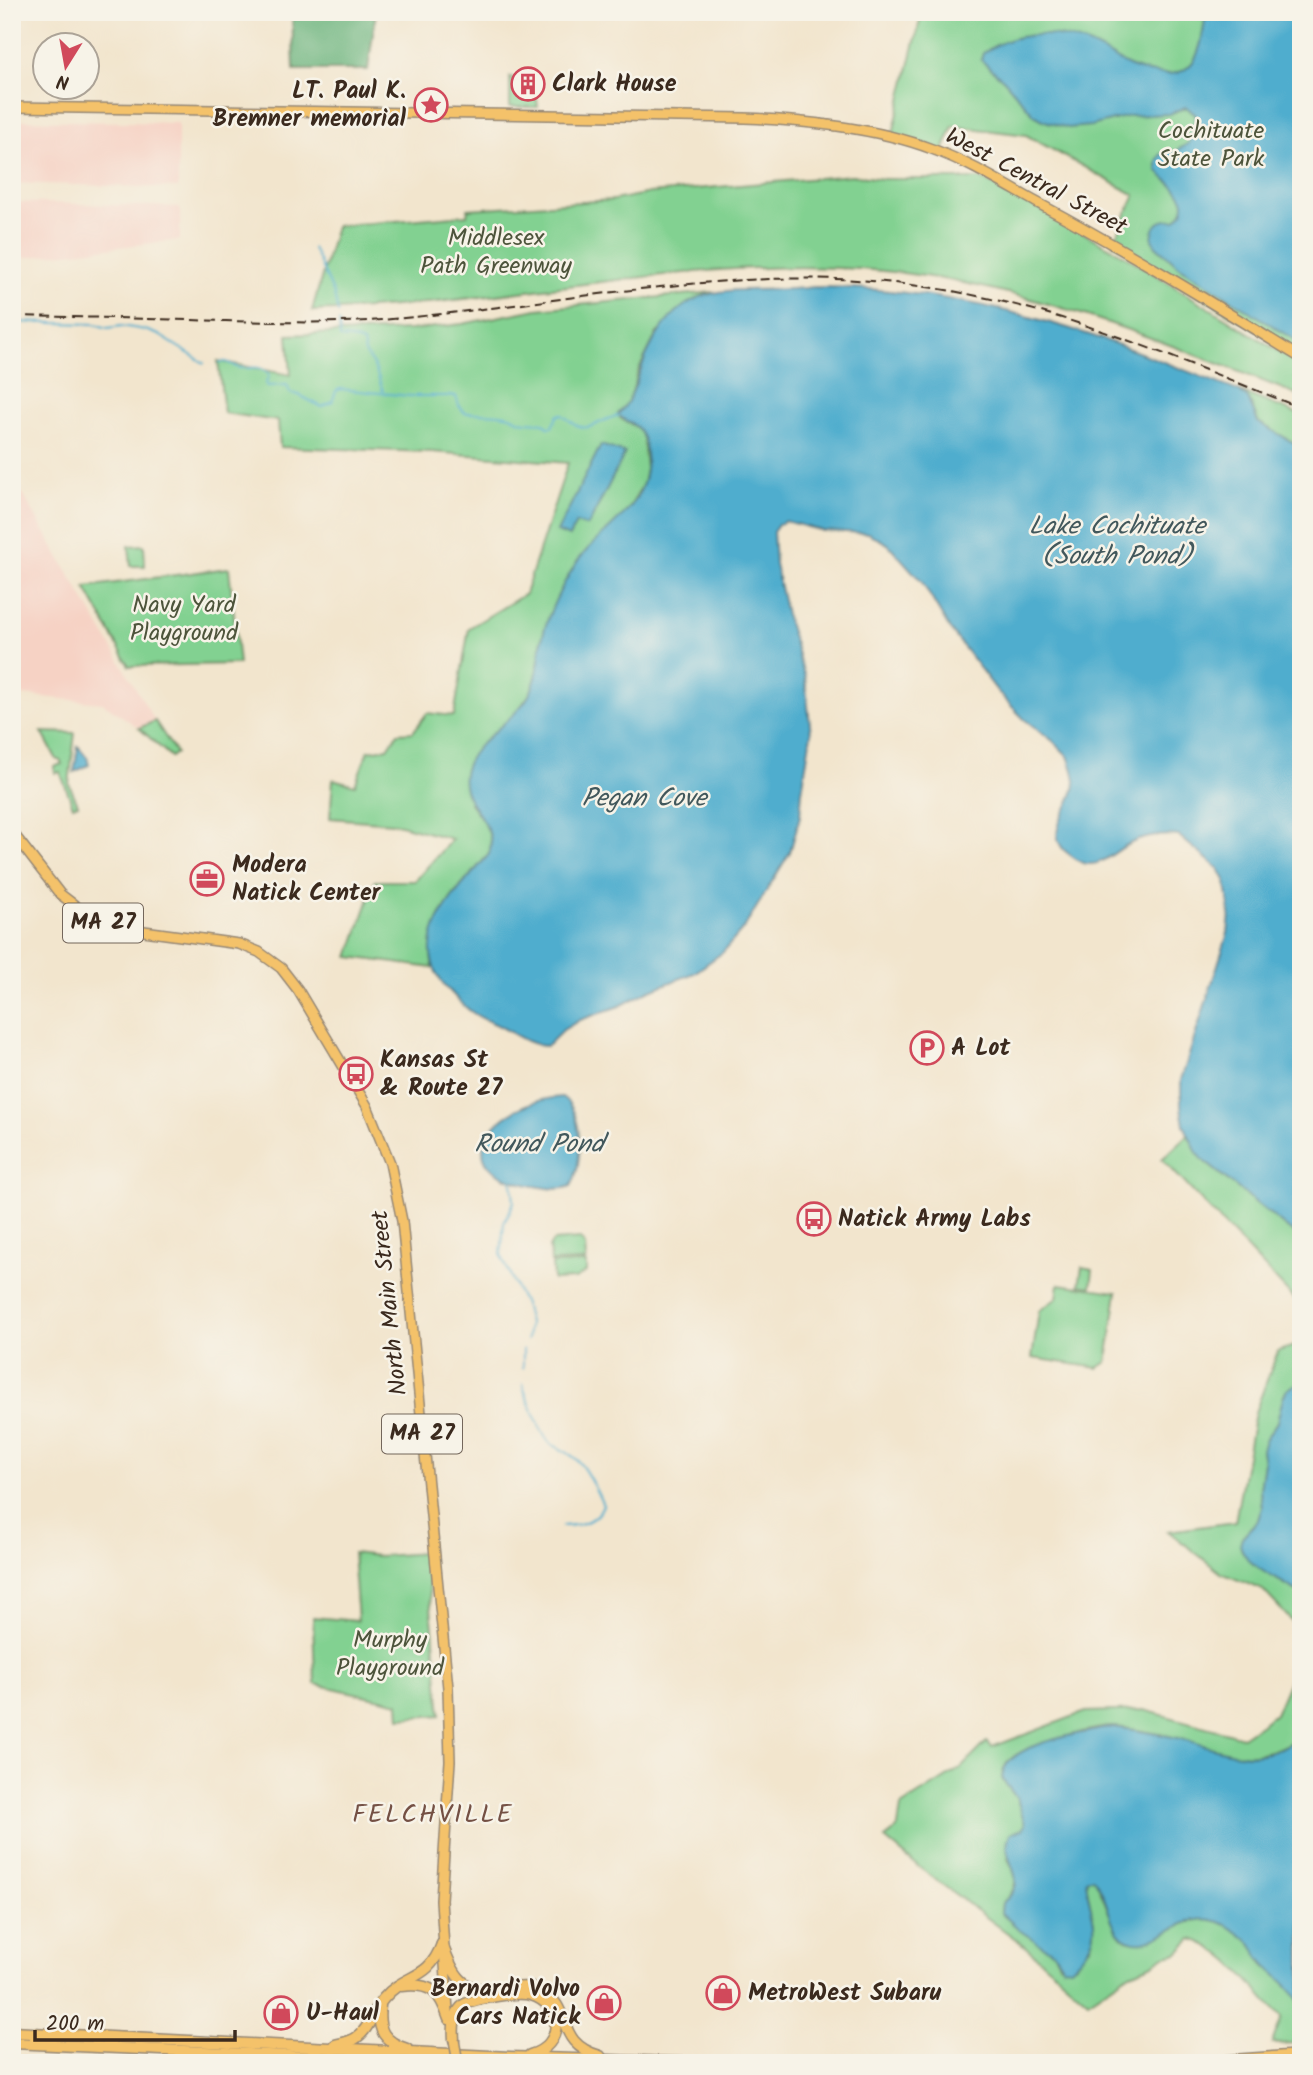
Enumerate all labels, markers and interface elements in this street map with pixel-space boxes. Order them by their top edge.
north arrow [32,32,102,102]
text: N [54,65,72,97]
building icon: Clark House [509,65,547,103]
place label: Clark House [552,65,677,104]
place label: LT. Paul K. Bremner memorial [213,72,407,139]
place icon: LT. Paul K. Bremner memorial [412,86,450,124]
park label: Cochituate State Park [1158,112,1265,179]
street label: West Central Street [938,117,1135,247]
park label: Middlesex Path Greenway [420,219,573,286]
water label: Lake Cochituate (South Pond) [1029,506,1207,578]
park label: Navy Yard Playground [130,586,239,653]
water label: Pegan Cove [582,778,709,820]
place label: Modera Natick Center [232,846,382,913]
office icon: Modera Natick Center [188,860,226,898]
road number: MA 27 [63,904,143,942]
parking icon: A Lot [908,1029,946,1067]
place label: A Lot [951,1029,1011,1068]
place label: Kansas St & Route 27 [380,1041,503,1108]
bus stop icon: Kansas St & Route 27 [337,1055,375,1093]
water label: Round Pond [474,1124,610,1166]
bus stop icon: Natick Army Labs [795,1200,833,1238]
place label: Natick Army Labs [838,1200,1031,1239]
street label: North Main Street [361,1208,419,1398]
road number: MA 27 [382,1414,462,1454]
park label: Murphy Playground [336,1621,445,1688]
district label: FELCHVILLE [352,1794,514,1836]
place label: Bernardi Volvo Cars Natick [431,1970,581,2037]
shop icon: MetroWest Subaru [704,1974,742,2012]
place label: MetroWest Subaru [748,1974,942,2013]
shop icon: Bernardi Volvo Cars Natick [585,1984,623,2022]
shop icon: U-Haul [262,1994,300,2032]
place label: U-Haul [306,1994,380,2033]
scale bar [35,1998,234,2042]
text: 200 m [46,2008,104,2041]

